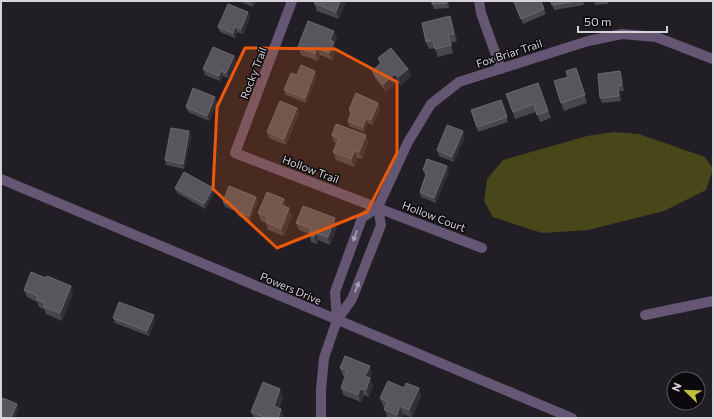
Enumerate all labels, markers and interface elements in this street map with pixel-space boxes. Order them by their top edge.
scale bar [578,8,667,34]
text: 50 m [584,14,612,28]
street label: Fox Briar Trail [474,36,544,70]
street label: Rocky Trail [237,45,269,101]
street label: Hollow Trail [281,152,341,186]
street label: Hollow Court [400,198,468,234]
one-way arrow [352,231,358,243]
street label: Powers Drive [258,269,324,307]
one-way arrow [354,280,360,292]
north arrow [666,371,706,411]
text: N [669,381,684,393]

